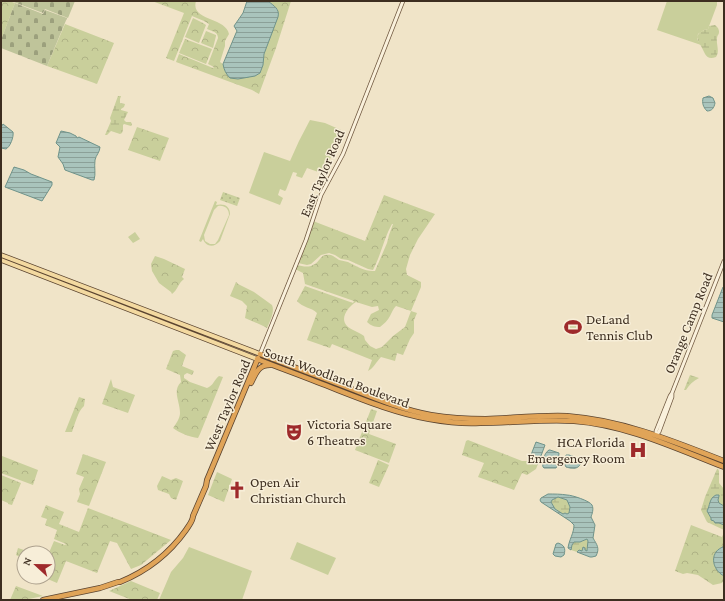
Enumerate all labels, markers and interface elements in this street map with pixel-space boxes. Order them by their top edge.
street label: East Taylor Road [296,126,348,219]
street label: Orange Camp Road [660,269,716,376]
place label: DeLand Tennis Club [586,311,653,343]
sports icon: DeLand Tennis Club [563,317,583,337]
street label: South Woodland Boulevard [262,343,412,411]
street label: West Taylor Road [201,356,254,453]
place label: Victoria Square 6 Theatres [307,416,392,448]
theatre icon: Victoria Square 6 Theatres [284,422,304,442]
place label: HCA Florida Emergency Room [527,434,626,466]
hospital icon: HCA Florida Emergency Room [628,440,648,460]
place label: Open Air Christian Church [250,474,346,506]
church icon: Open Air Christian Church [227,480,247,500]
north arrow [16,545,56,585]
text: N [20,555,34,567]

